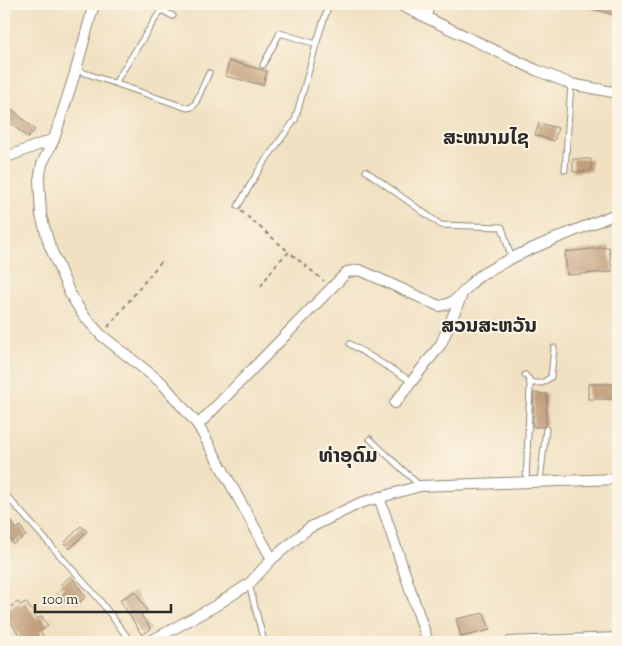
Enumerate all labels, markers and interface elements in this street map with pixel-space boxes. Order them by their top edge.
district label: ສະຫນາມໄຊ [443,125,529,154]
district label: ສວນສະຫວັນ [441,313,537,342]
district label: ທ່າອຸດົມ [319,443,377,472]
scale bar [35,581,171,613]
text: 100 m [42,590,79,611]

